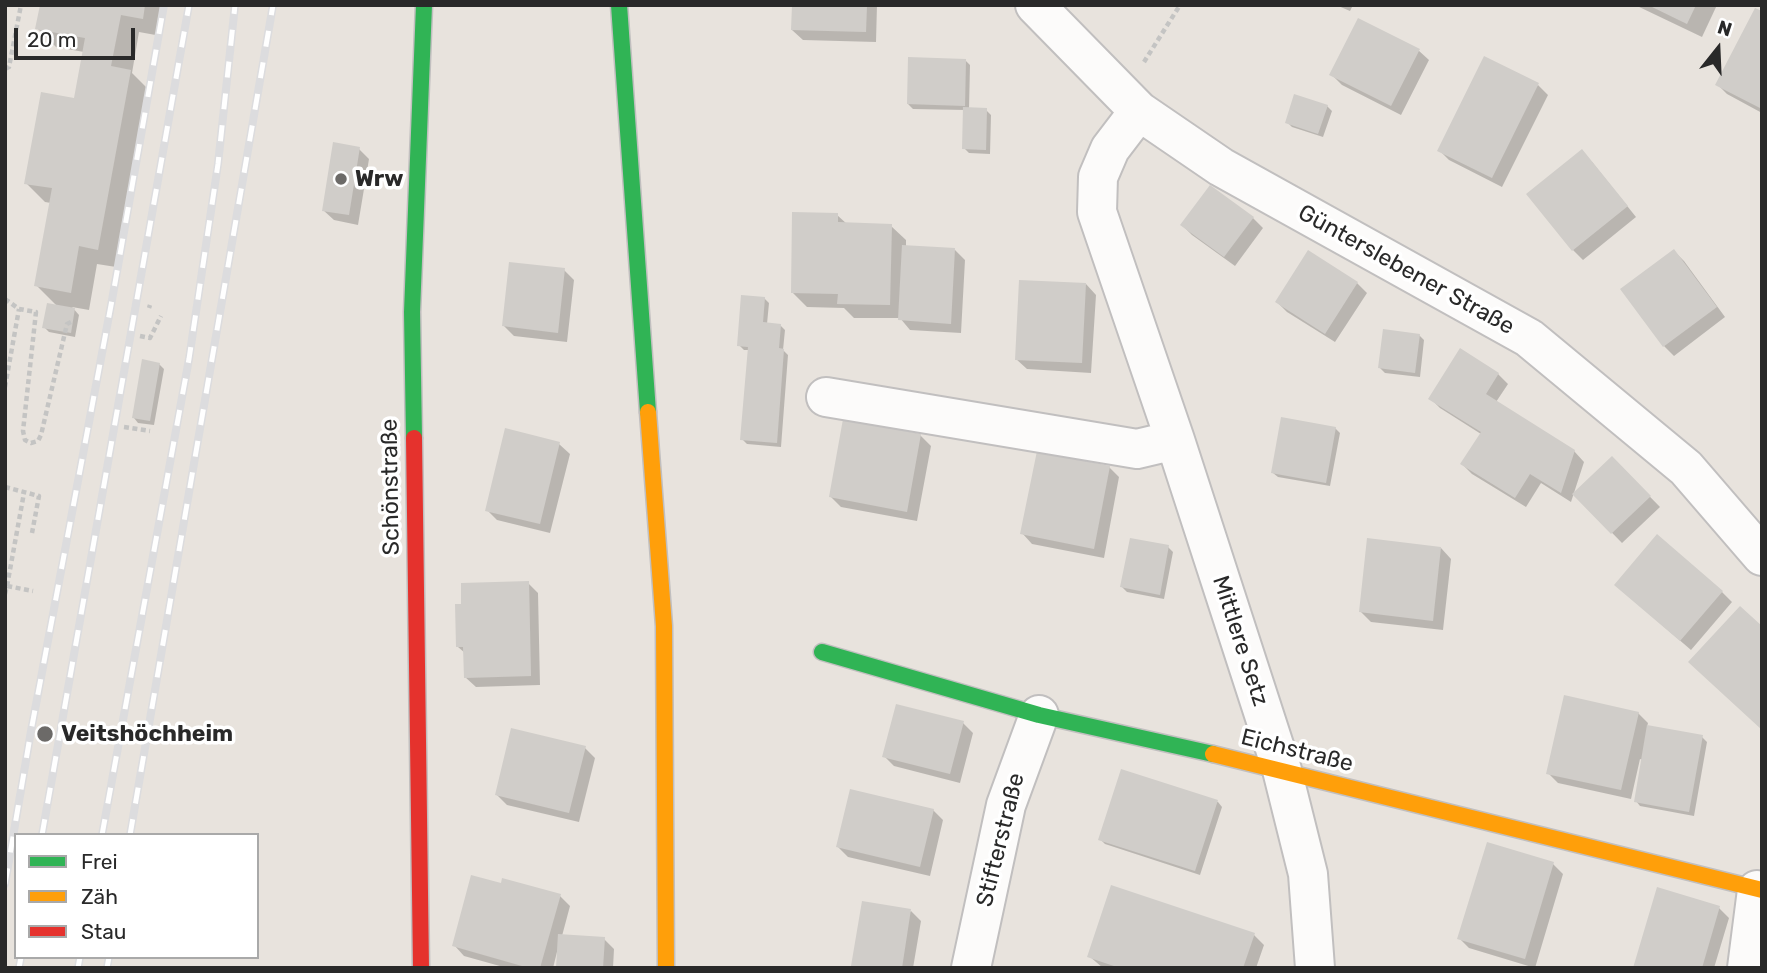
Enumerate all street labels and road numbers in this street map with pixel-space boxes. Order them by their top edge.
street label: Günterslebener Straße [1293,199,1519,341]
street label: Schönstraße [376,419,406,555]
street label: Mittlere Setz [1206,572,1274,710]
street label: Eichstraße [1238,724,1356,778]
street label: Stifterstraße [971,770,1031,910]

